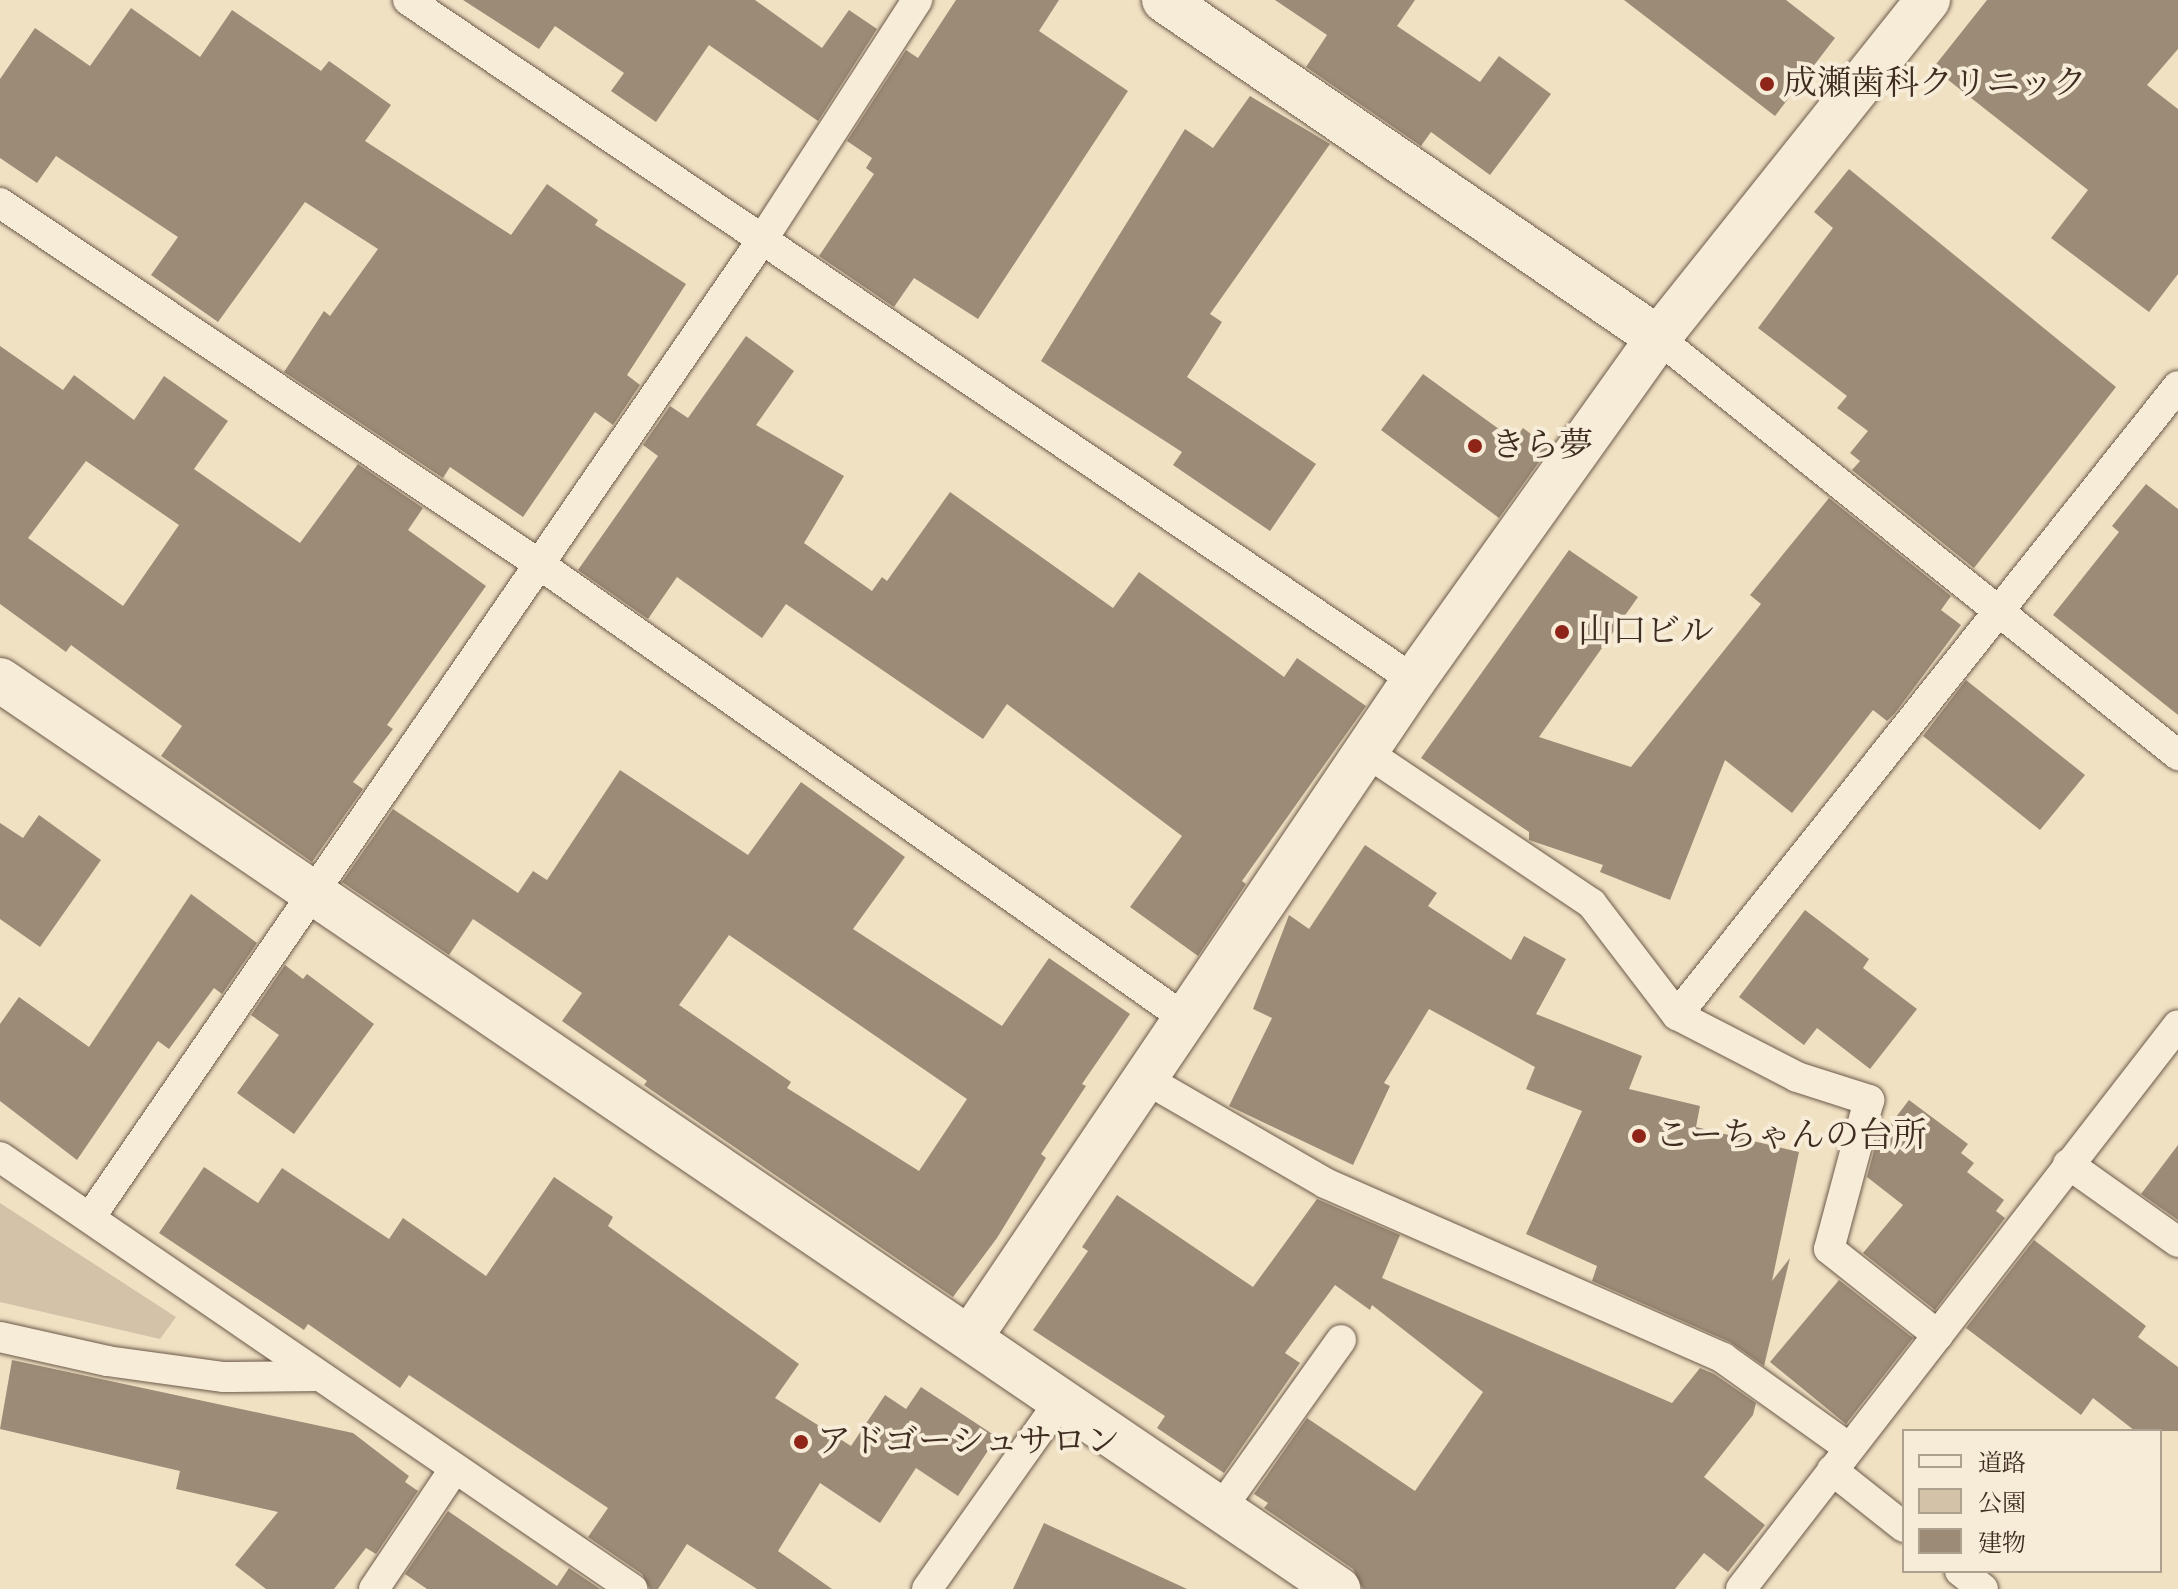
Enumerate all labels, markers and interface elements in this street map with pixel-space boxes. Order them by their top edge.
place label: 成瀬歯科クリニック [1783,64,2089,104]
marker: 成瀬歯科クリニック [1758,75,1776,93]
place label: きら夢 [1491,426,1593,466]
marker: きら夢 [1466,437,1484,455]
place label: 山口ビル [1578,612,1714,652]
marker: 山口ビル [1553,623,1571,641]
place label: こーちゃんの台所 [1655,1116,1927,1156]
marker: こーちゃんの台所 [1630,1127,1648,1145]
place label: アドゴーシュサロン [817,1422,1123,1462]
legend [1902,1429,2162,1573]
marker: アドゴーシュサロン [792,1433,810,1451]
text: 道路 [1978,1448,2026,1479]
text: 公園 [1978,1488,2026,1519]
text: 建物 [1978,1528,2026,1559]

